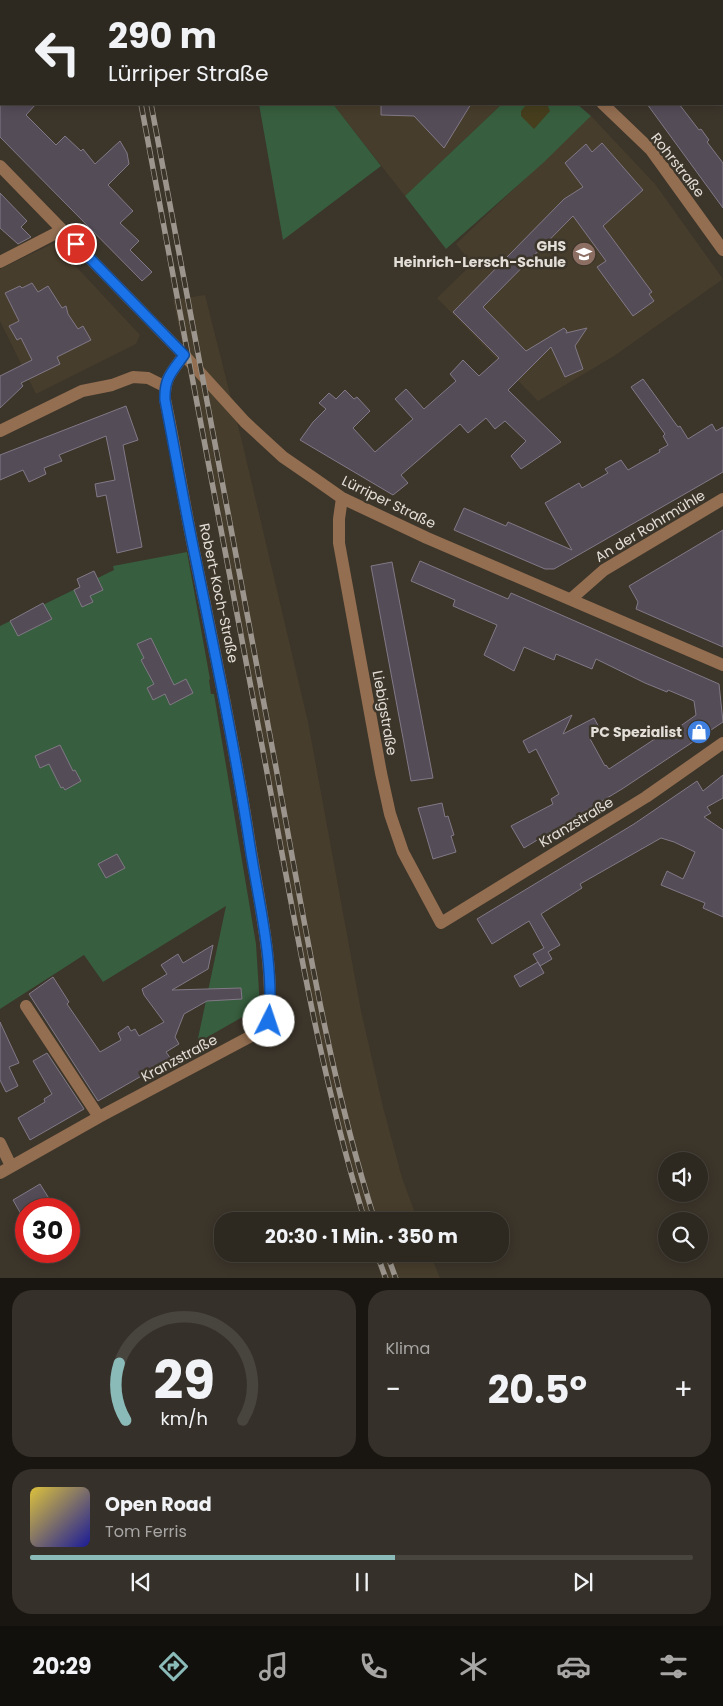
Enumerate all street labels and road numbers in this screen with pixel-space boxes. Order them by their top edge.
street label: Rohrstraße [646,129,710,202]
street label: Lürriper Straße [339,471,440,534]
street label: An der Rohrmühle [591,485,709,567]
street label: Robert-Koch-Straße [194,521,244,665]
street label: Liebigstraße [368,669,402,757]
street label: Kranzstraße [535,792,617,852]
street label: Kranzstraße [137,1029,221,1086]

